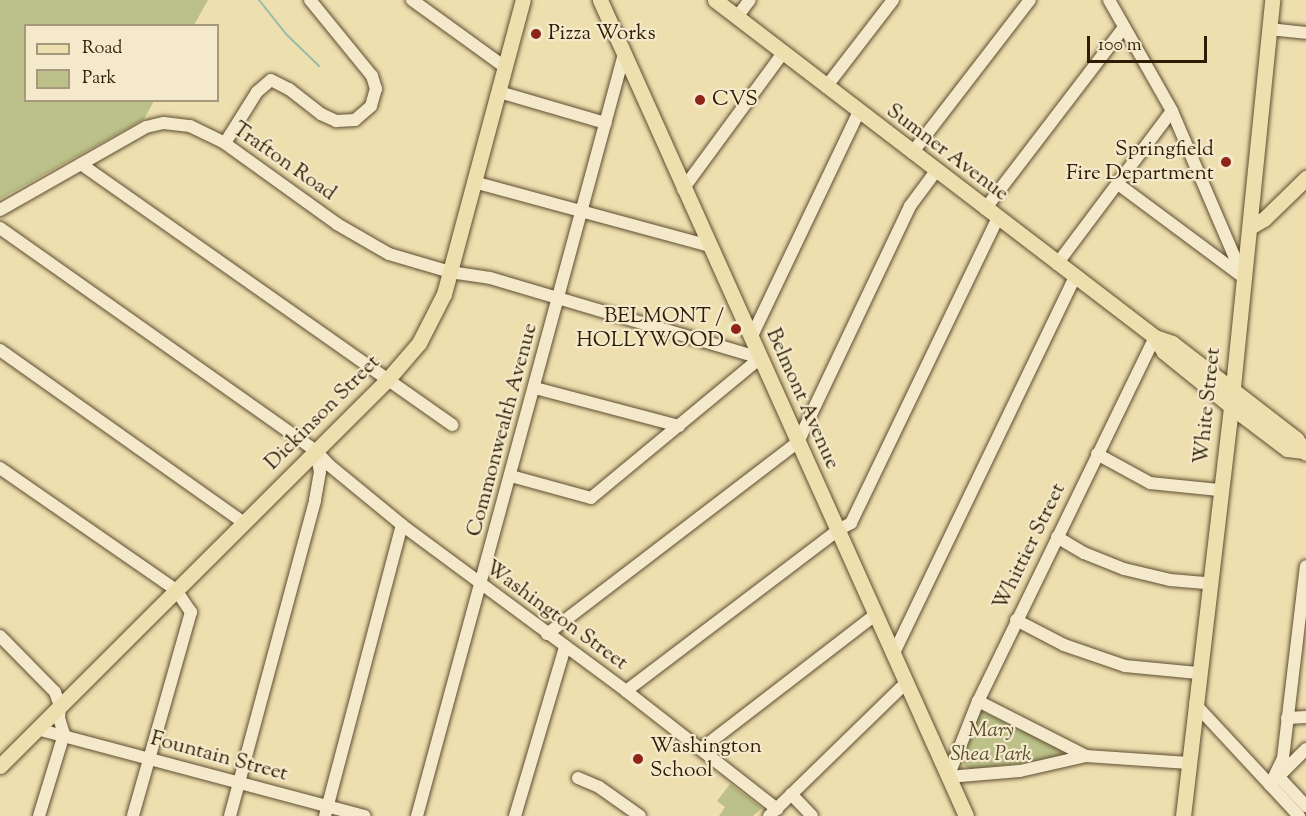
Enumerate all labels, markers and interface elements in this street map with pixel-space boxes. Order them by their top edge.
place label: Pizza Works [548,21,656,47]
legend [24,24,219,102]
scale bar [1090,24,1210,62]
marker: Pizza Works [529,27,543,41]
text: 100 m [1098,33,1142,59]
text: Road [82,36,122,62]
text: Park [82,66,116,92]
place label: CVS [712,87,758,113]
marker: CVS [693,93,707,107]
street label: Sumner Avenue [881,99,1013,207]
street label: Trafton Road [227,117,341,207]
place label: Springfield Fire Department [1066,137,1214,187]
marker: Springfield Fire Department [1219,155,1233,169]
place label: BELMONT / HOLLYWOOD [576,304,724,354]
street label: Commonwealth Avenue [462,320,544,540]
marker: BELMONT / HOLLYWOOD [729,322,743,336]
street label: Belmont Avenue [760,325,844,473]
street label: White Street [1189,346,1227,466]
street label: Dickinson Street [260,350,386,476]
street label: Whittier Street [988,479,1072,615]
street label: Washington Street [480,556,632,676]
park label: Mary Shea Park [950,718,1032,768]
street label: Fountain Street [148,727,290,787]
place label: Washington School [650,734,762,784]
marker: Washington School [631,752,645,766]

